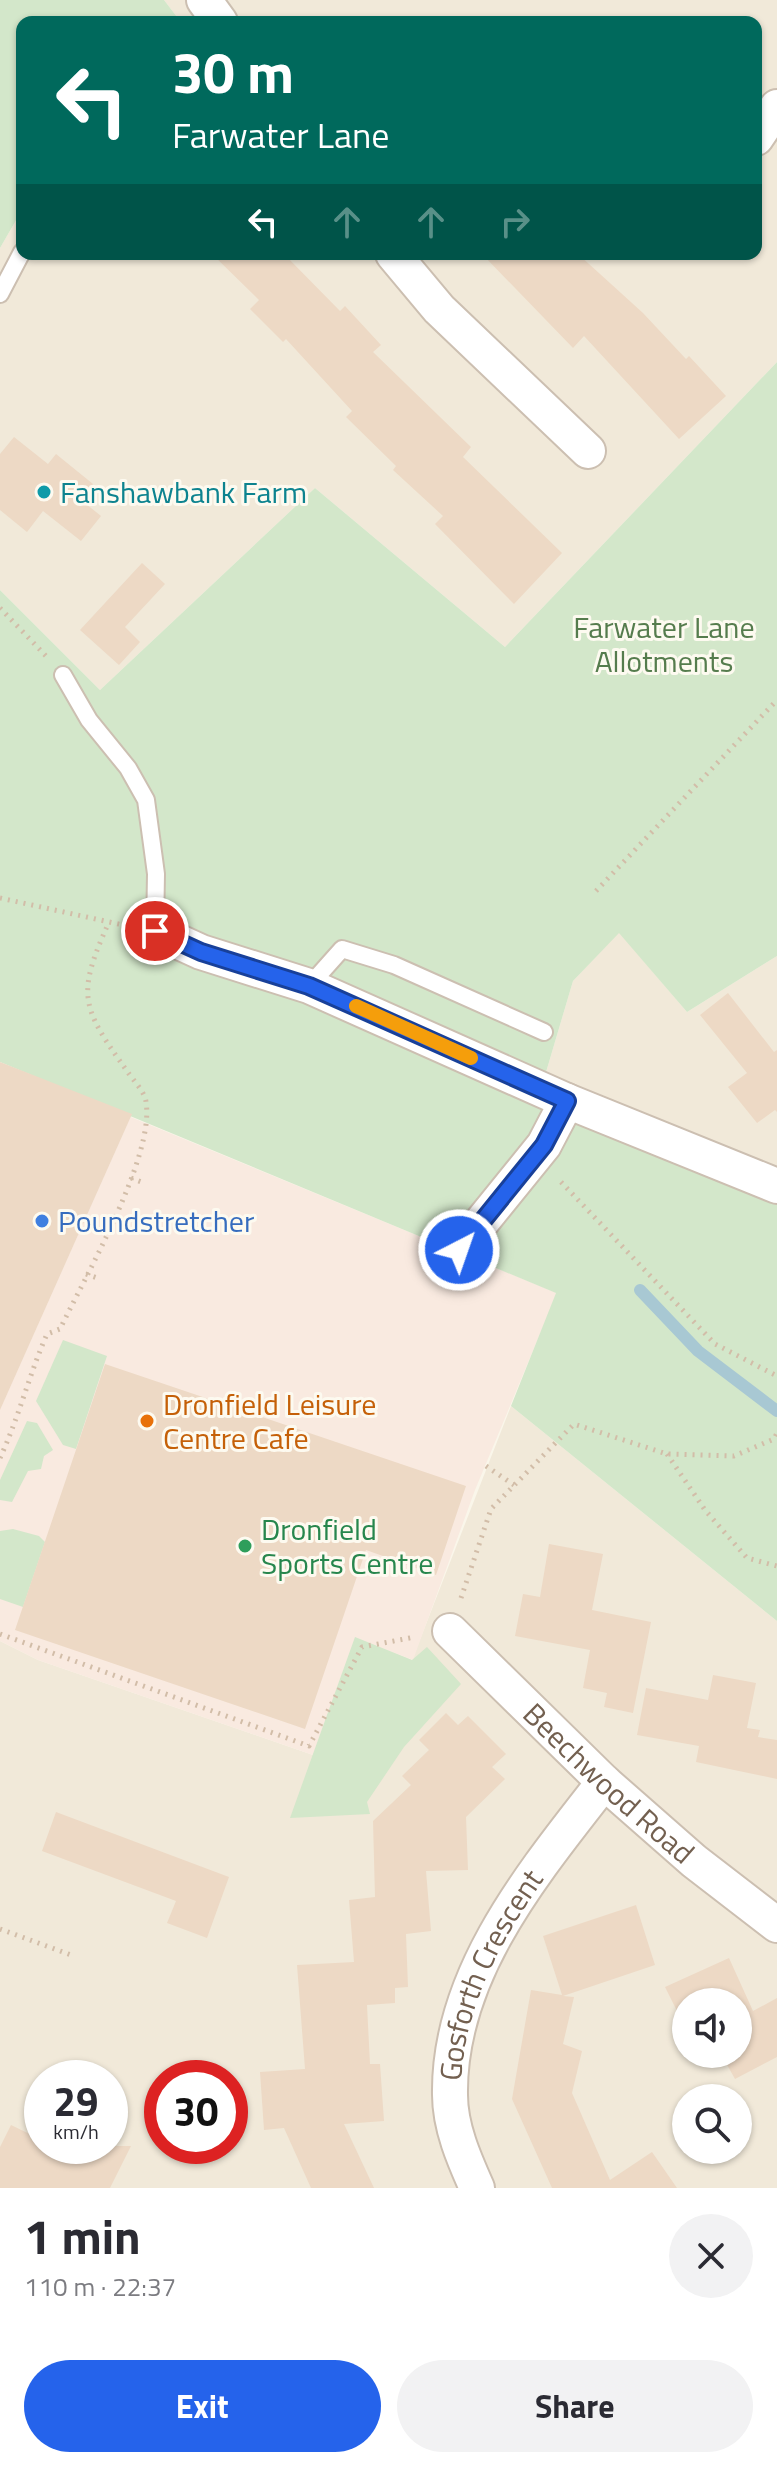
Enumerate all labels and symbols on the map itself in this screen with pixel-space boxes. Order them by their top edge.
place label: Fanshawbank Farm [60,469,307,515]
marker: Fanshawbank Farm [35,483,53,501]
park label: Farwater Lane Allotments [573,604,755,684]
pin [121,897,189,965]
place label: Poundstretcher [58,1198,254,1244]
position arrow [417,1208,501,1292]
marker: Poundstretcher [33,1212,51,1230]
place label: Dronfield Leisure Centre Cafe [163,1381,376,1461]
marker: Dronfield Leisure Centre Cafe [138,1412,156,1430]
place label: Dronfield Sports Centre [261,1506,433,1586]
marker: Dronfield Sports Centre [236,1537,254,1555]
street label: Beechwood Road [513,1692,705,1875]
street label: Gosforth Crescent [427,1859,554,2082]
speed limit sign: 30 [144,2060,248,2164]

